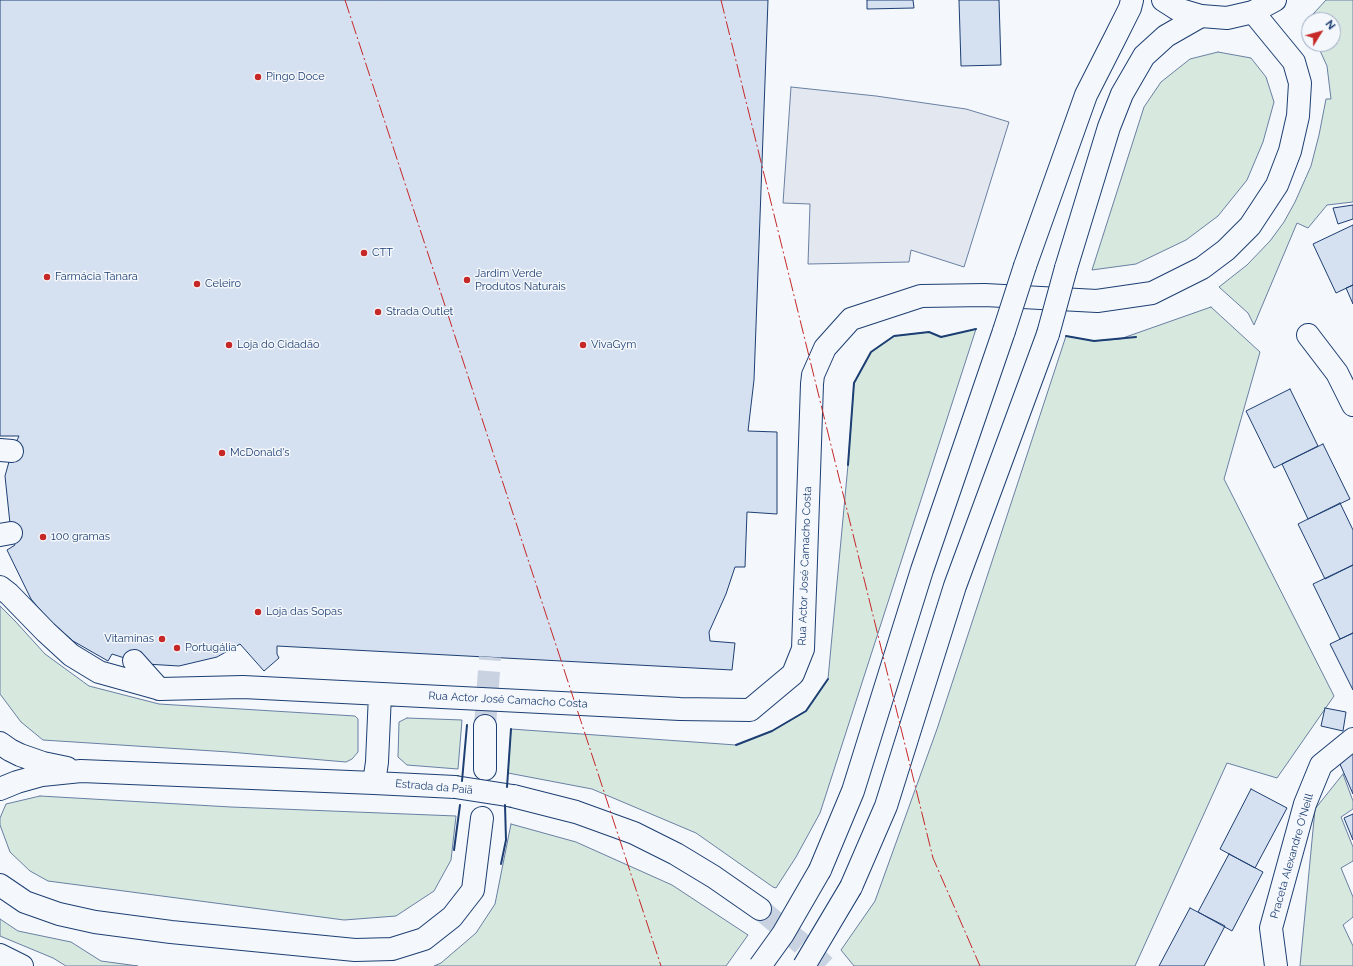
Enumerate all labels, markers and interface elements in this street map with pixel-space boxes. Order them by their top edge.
north arrow [1301,12,1341,52]
text: N [1322,18,1338,32]
place label: Pingo Doce [266,70,325,84]
marker: Pingo Doce [253,72,263,82]
place label: CTT [372,246,393,260]
marker: CTT [359,248,369,258]
place label: Jardim Verde Produtos Naturais [475,267,566,293]
place label: Farmácia Tanara [55,270,138,284]
marker: Farmácia Tanara [42,272,52,282]
marker: Jardim Verde Produtos Naturais [462,275,472,285]
place label: Celeiro [205,277,241,291]
marker: Celeiro [192,279,202,289]
place label: Strada Outlet [386,305,453,319]
marker: Strada Outlet [373,307,383,317]
place label: Loja do Cidadão [237,338,319,352]
place label: VivaGym [591,338,636,352]
marker: Loja do Cidadão [224,340,234,350]
marker: VivaGym [578,340,588,350]
place label: McDonald's [230,446,290,460]
marker: McDonald's [217,448,227,458]
street label: Rua Actor José Camacho Costa [796,486,814,646]
place label: 100 gramas [51,530,110,544]
marker: 100 gramas [38,532,48,542]
place label: Loja das Sopas [266,605,342,619]
marker: Loja das Sopas [253,607,263,617]
place label: Vitaminas [104,632,154,646]
marker: Vitaminas [157,634,167,644]
place label: Portugália [185,641,237,655]
marker: Portugália [172,643,182,653]
street label: Rua Actor José Camacho Costa [428,689,588,711]
street label: Estrada da Paiã [395,777,473,797]
street label: Praceta Alexandre O'Neill [1268,792,1316,920]

